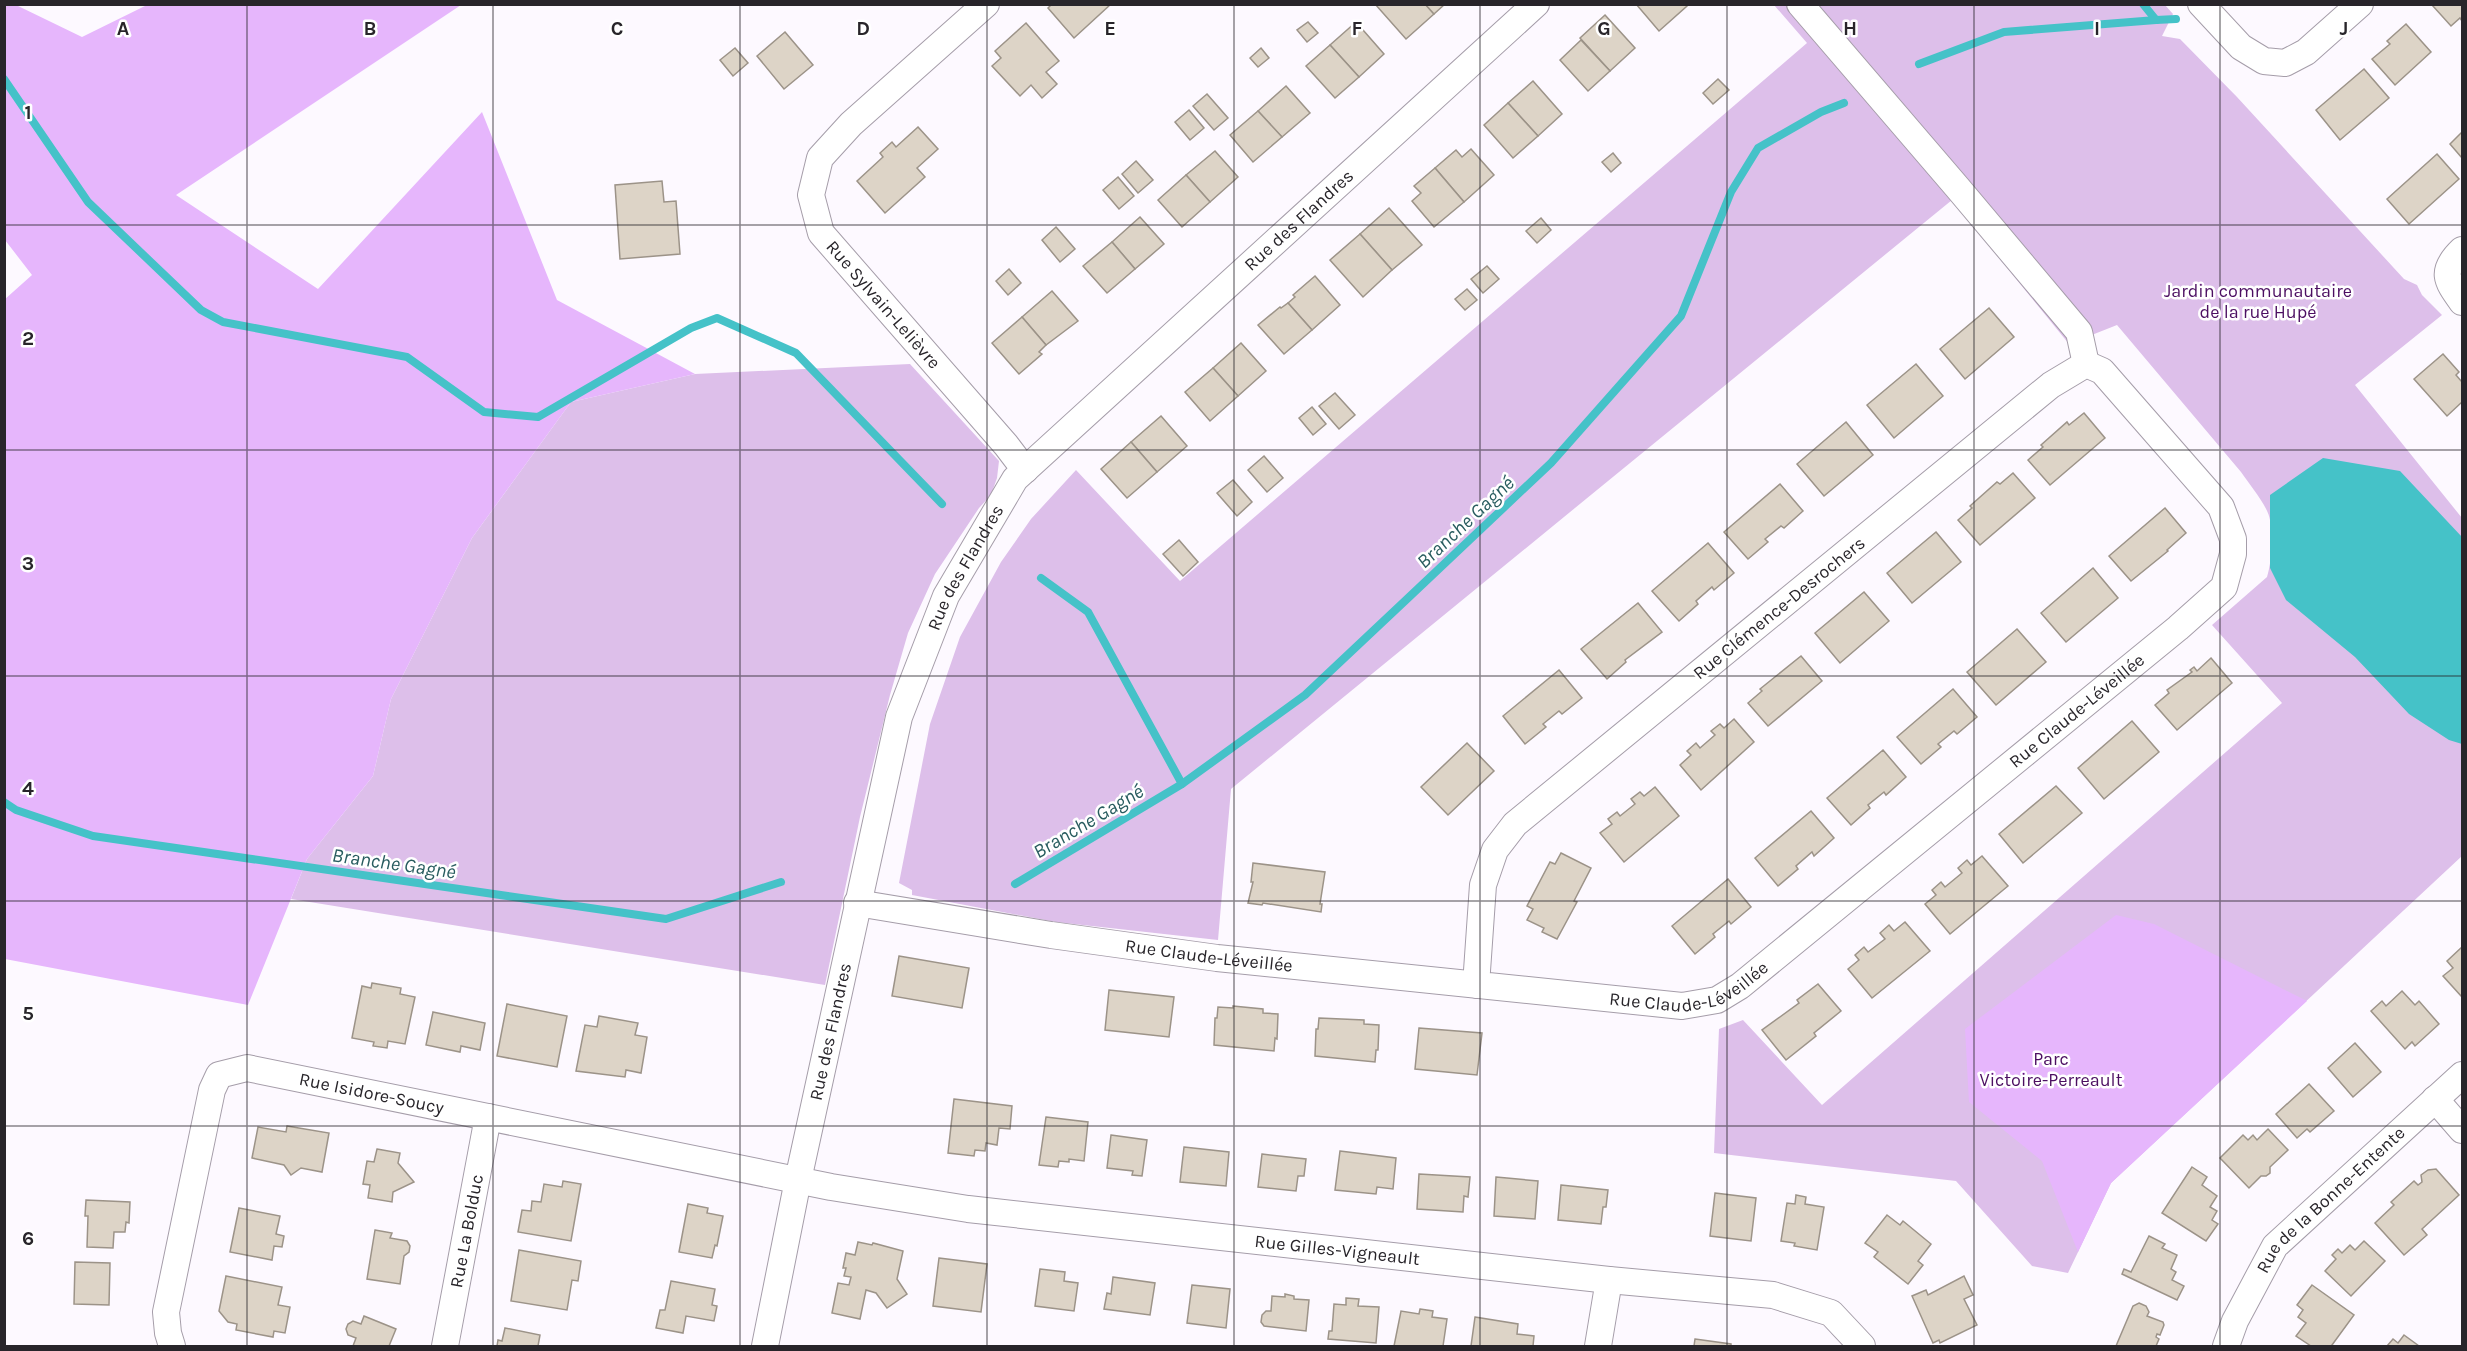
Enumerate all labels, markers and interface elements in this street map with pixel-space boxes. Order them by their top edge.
text: A [117,17,130,40]
text: B [364,17,376,40]
text: C [611,17,623,40]
text: D [856,17,870,40]
text: E [1104,17,1116,40]
text: F [1352,17,1363,40]
text: G [1597,17,1611,40]
text: H [1843,17,1857,40]
text: I [2094,17,2100,40]
text: J [2340,17,2348,40]
text: 1 [24,101,32,124]
street label: Rue des Flandres [1240,165,1358,276]
street label: Rue Sylvain-Lelièvre [821,236,945,373]
park label: Jardin communautaire de la rue Hupé [2164,280,2352,323]
text: 2 [22,327,34,350]
water label: Branche Gagné [1412,471,1519,573]
street label: Rue des Flandres [923,501,1008,634]
street label: Rue Clémence-Desrochers [1689,532,1869,684]
text: 3 [22,552,34,575]
street label: Rue Claude-Léveillée [2005,649,2149,773]
text: 4 [22,777,34,800]
water label: Branche Gagné [1029,779,1148,863]
water label: Branche Gagné [331,843,458,884]
street label: Rue Claude-Léveillée [1124,934,1294,977]
street label: Rue Claude-Léveillée [1608,957,1773,1017]
street label: Rue des Flandres [805,961,856,1103]
text: 5 [22,1002,34,1025]
park label: Parc Victoire-Perreault [1980,1048,2123,1091]
street label: Rue Isidore-Soucy [297,1068,447,1119]
street label: Rue de la Bonne-Entente [2252,1122,2409,1277]
street label: Rue La Bolduc [445,1172,488,1290]
text: 6 [22,1227,34,1250]
street label: Rue Gilles-Vigneault [1253,1230,1421,1270]

